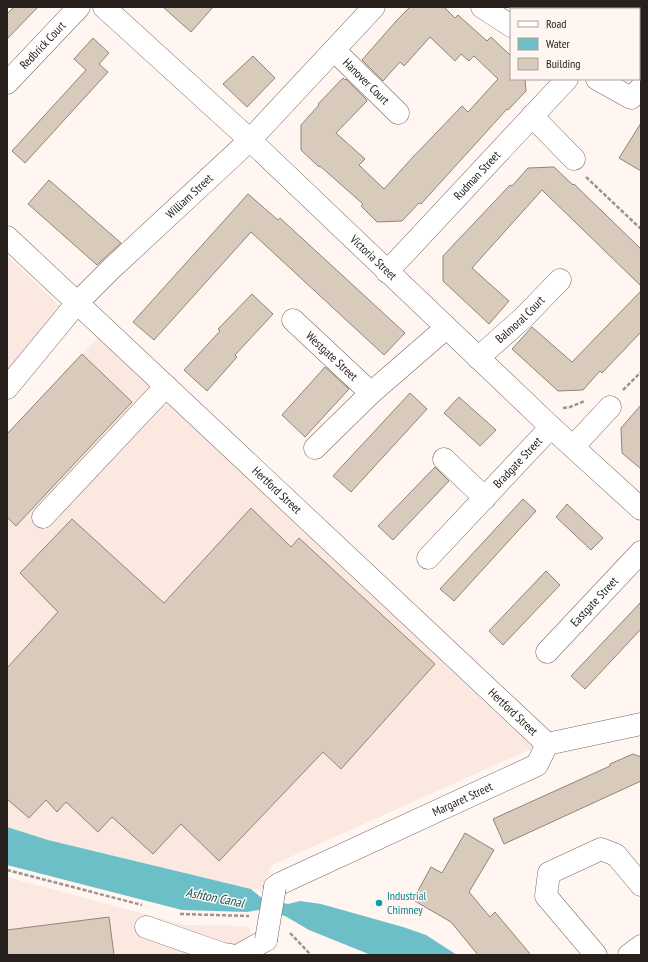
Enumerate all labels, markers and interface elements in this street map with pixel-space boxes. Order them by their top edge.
legend [510,8,640,80]
text: Road [546,16,566,31]
street label: Redbrick Court [16,17,69,72]
text: Water [546,36,571,51]
street label: Hanover Court [340,55,393,108]
text: Building [546,56,581,71]
street label: Rudman Street [450,147,504,203]
street label: William Street [162,170,216,222]
street label: Victoria Street [346,231,401,284]
street label: Balmoral Court [492,292,548,346]
street label: Westgate Street [303,328,362,384]
street label: Bradgate Street [490,433,545,491]
street label: Hertford Street [249,463,305,517]
street label: Eastgate Street [567,573,621,629]
street label: Hertford Street [485,685,542,739]
street label: Margaret Street [430,778,495,819]
water label: Ashton Canal [184,884,247,912]
place label: Industrial Chimney [387,888,427,917]
marker: Industrial Chimney [374,898,384,908]

